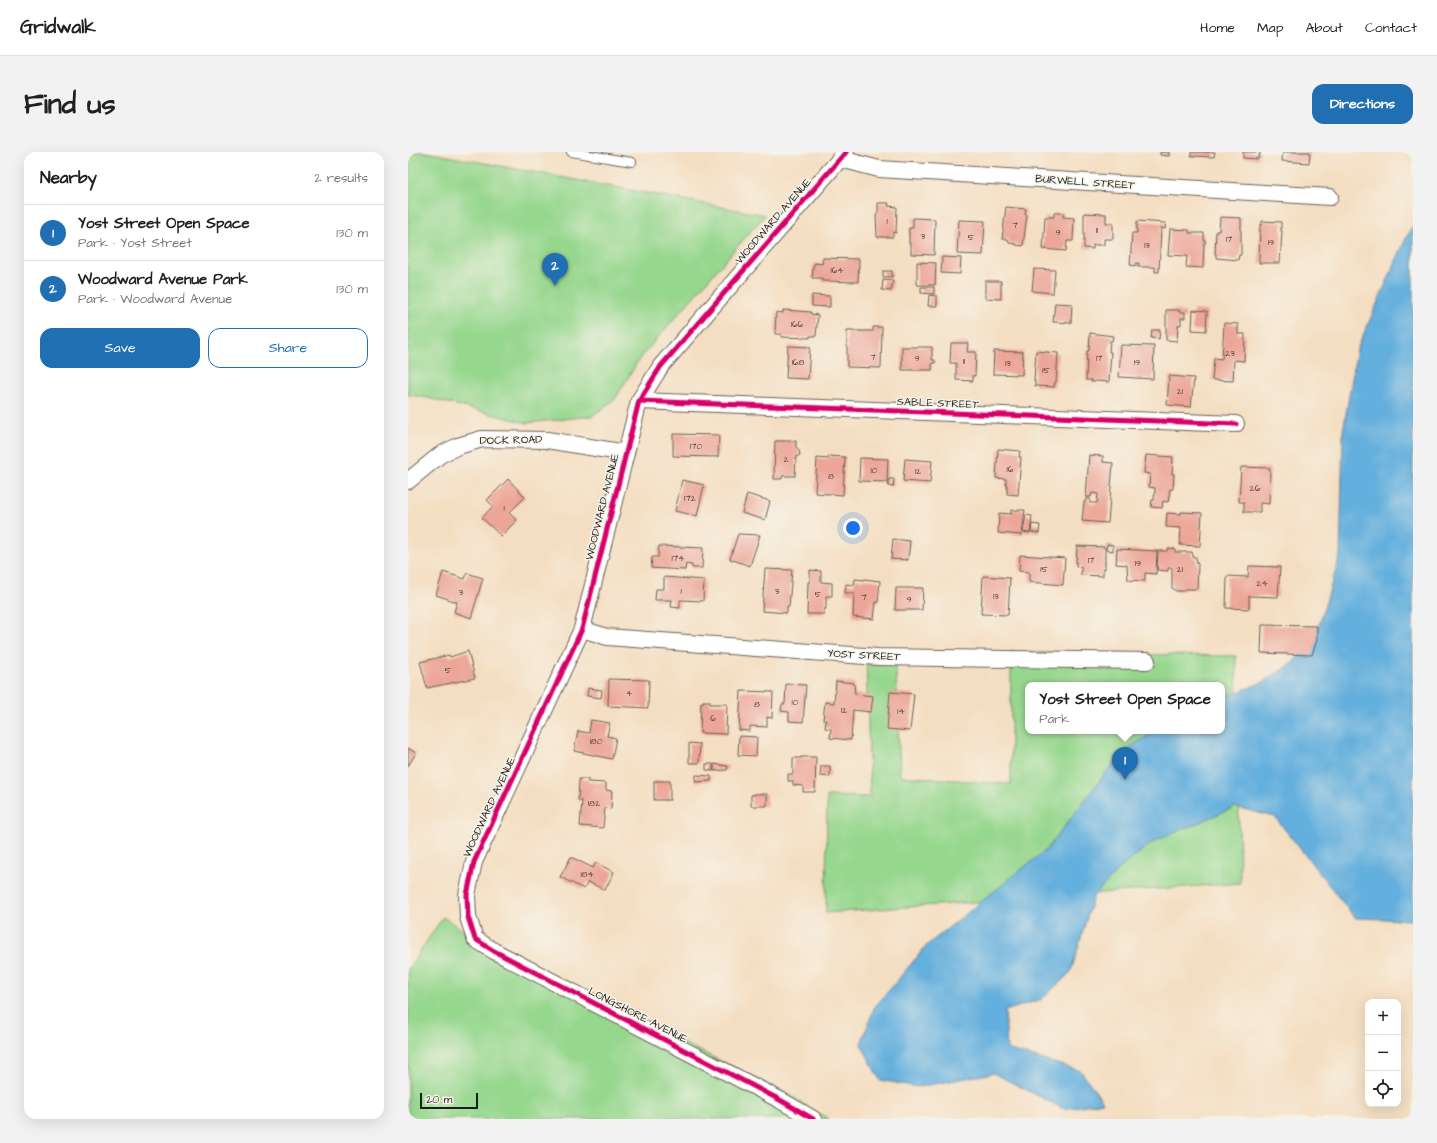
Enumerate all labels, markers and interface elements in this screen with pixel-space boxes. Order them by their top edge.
text: Gridwalk [20,14,96,41]
text: Home [1200,18,1235,38]
text: Map [1257,18,1283,38]
text: About [1305,18,1343,38]
text: Contact [1365,18,1417,38]
button: Directions [1312,84,1413,124]
text: Find us [24,85,115,124]
text: Nearby [40,166,97,190]
text: 2 results [314,169,368,187]
street label: BURWELL STREET [1035,171,1136,193]
street label: WOODWARD AVENUE [732,175,815,267]
text: Yost Street Open Space [78,213,250,234]
house number: 1 [886,215,888,228]
house number: 7 [1012,219,1018,232]
text: 1 [52,224,54,242]
text: 130 m [336,224,368,242]
house number: 11 [1096,224,1098,237]
house number: 9 [1055,226,1061,239]
house number: 3 [921,230,926,243]
house number: 5 [968,231,975,244]
house number: 17 [1226,233,1233,246]
text: Park · Yost Street [78,234,192,252]
house number: 19 [1268,236,1274,249]
house number: 13 [1144,239,1150,252]
pin: 2 [542,253,568,286]
house number: 164 [831,264,843,277]
text: Woodward Avenue Park [78,269,248,290]
text: 2 [49,280,57,298]
text: 130 m [336,280,368,298]
text: Park · Woodward Avenue [78,290,232,308]
house number: 166 [791,318,804,331]
button: Save [40,328,200,368]
button: Share [208,328,368,368]
house number: 23 [1225,347,1235,360]
house number: 7 [870,351,876,364]
house number: 9 [914,352,920,365]
house number: 17 [1096,352,1103,365]
house number: 11 [963,355,965,368]
house number: 168 [792,356,804,369]
house number: 19 [1134,356,1140,369]
house number: 13 [1005,357,1011,370]
house number: 15 [1042,364,1050,377]
house number: 21 [1177,385,1183,398]
street label: SABLE STREET [897,394,979,412]
street label: DOCK ROAD [479,432,543,448]
house number: 170 [690,440,703,453]
street label: WOODWARD AVENUE [582,452,623,562]
house number: 2 [783,453,789,466]
house number: 16 [1007,463,1014,476]
house number: 10 [871,464,878,477]
house number: 12 [915,465,922,478]
house number: 8 [828,470,834,483]
house number: 26 [1250,482,1261,495]
house number: 172 [684,492,697,505]
house number: 1 [503,502,505,515]
your location [843,518,863,538]
house number: 174 [672,552,684,565]
house number: 17 [1088,554,1095,567]
house number: 19 [1135,557,1141,570]
house number: 15 [1040,563,1048,576]
house number: 21 [1177,563,1183,576]
house number: 24 [1256,577,1268,590]
house number: 1 [680,585,682,598]
house number: 3 [775,585,780,598]
house number: 3 [459,586,464,599]
house number: 5 [815,588,822,601]
house number: 13 [993,590,999,603]
house number: 7 [861,591,867,604]
house number: 9 [906,593,912,606]
street label: YOST STREET [827,646,901,664]
house number: 5 [445,664,452,677]
popup [1025,682,1225,734]
house number: 4 [626,687,632,700]
text: Yost Street Open Space [1039,689,1211,710]
house number: 10 [792,696,799,709]
house number: 8 [754,698,760,711]
house number: 12 [841,704,848,717]
house number: 14 [897,705,905,718]
text: Park [1039,710,1069,728]
house number: 6 [710,712,716,725]
house number: 180 [590,735,603,748]
pin: 1 [1112,747,1138,780]
street label: WOODWARD AVENUE [459,754,519,860]
house number: 182 [588,797,601,810]
house number: 184 [580,868,594,881]
street label: LONGSHORE AVENUE [586,983,691,1047]
map controls [1365,999,1401,1107]
button: + [1365,999,1401,1035]
button: − [1365,1035,1401,1071]
button: locate [1365,1071,1401,1107]
scale bar [420,1091,478,1110]
text: 20 m [426,1092,452,1107]

